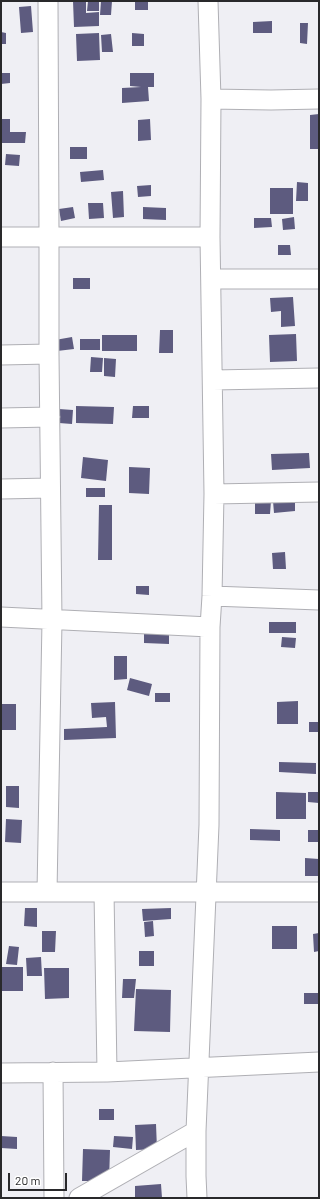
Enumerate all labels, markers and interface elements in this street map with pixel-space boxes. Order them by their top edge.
scale bar [10,1165,69,1191]
text: 20 m [15,1173,41,1187]

